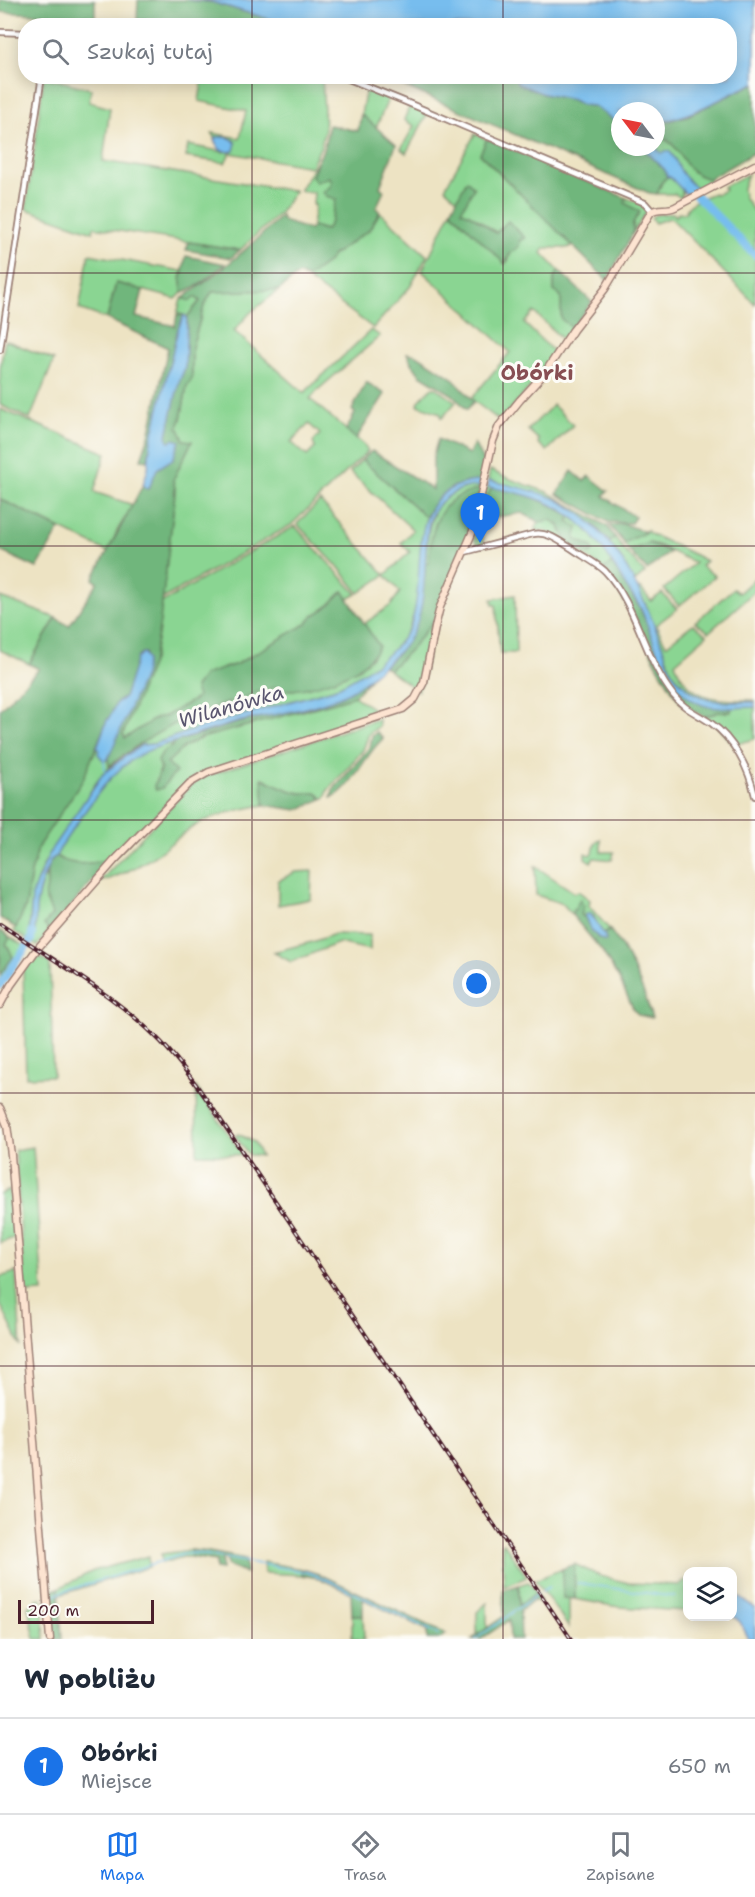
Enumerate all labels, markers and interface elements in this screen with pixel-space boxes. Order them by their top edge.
search box [18,18,737,84]
icon: search [39,35,72,68]
text: Szukaj tutaj [87,37,213,66]
north arrow [611,102,665,156]
district label: Obórki [500,359,574,387]
pin: 1 [460,494,500,543]
water label: Wilanówka [175,679,287,733]
your location [462,969,491,998]
map controls [683,1567,737,1621]
button: layers [683,1567,737,1621]
scale bar [18,1597,154,1624]
text: 200 m [27,1600,79,1621]
text: W pobliżu [24,1661,156,1696]
text: Obórki [81,1739,158,1768]
text: 1 [39,1753,48,1779]
text: 650 m [668,1753,731,1779]
text: Miejsce [81,1768,152,1794]
tab: Mapa [100,1828,144,1885]
tab: Trasa [344,1828,387,1885]
tab: Zapisane [586,1828,655,1885]

